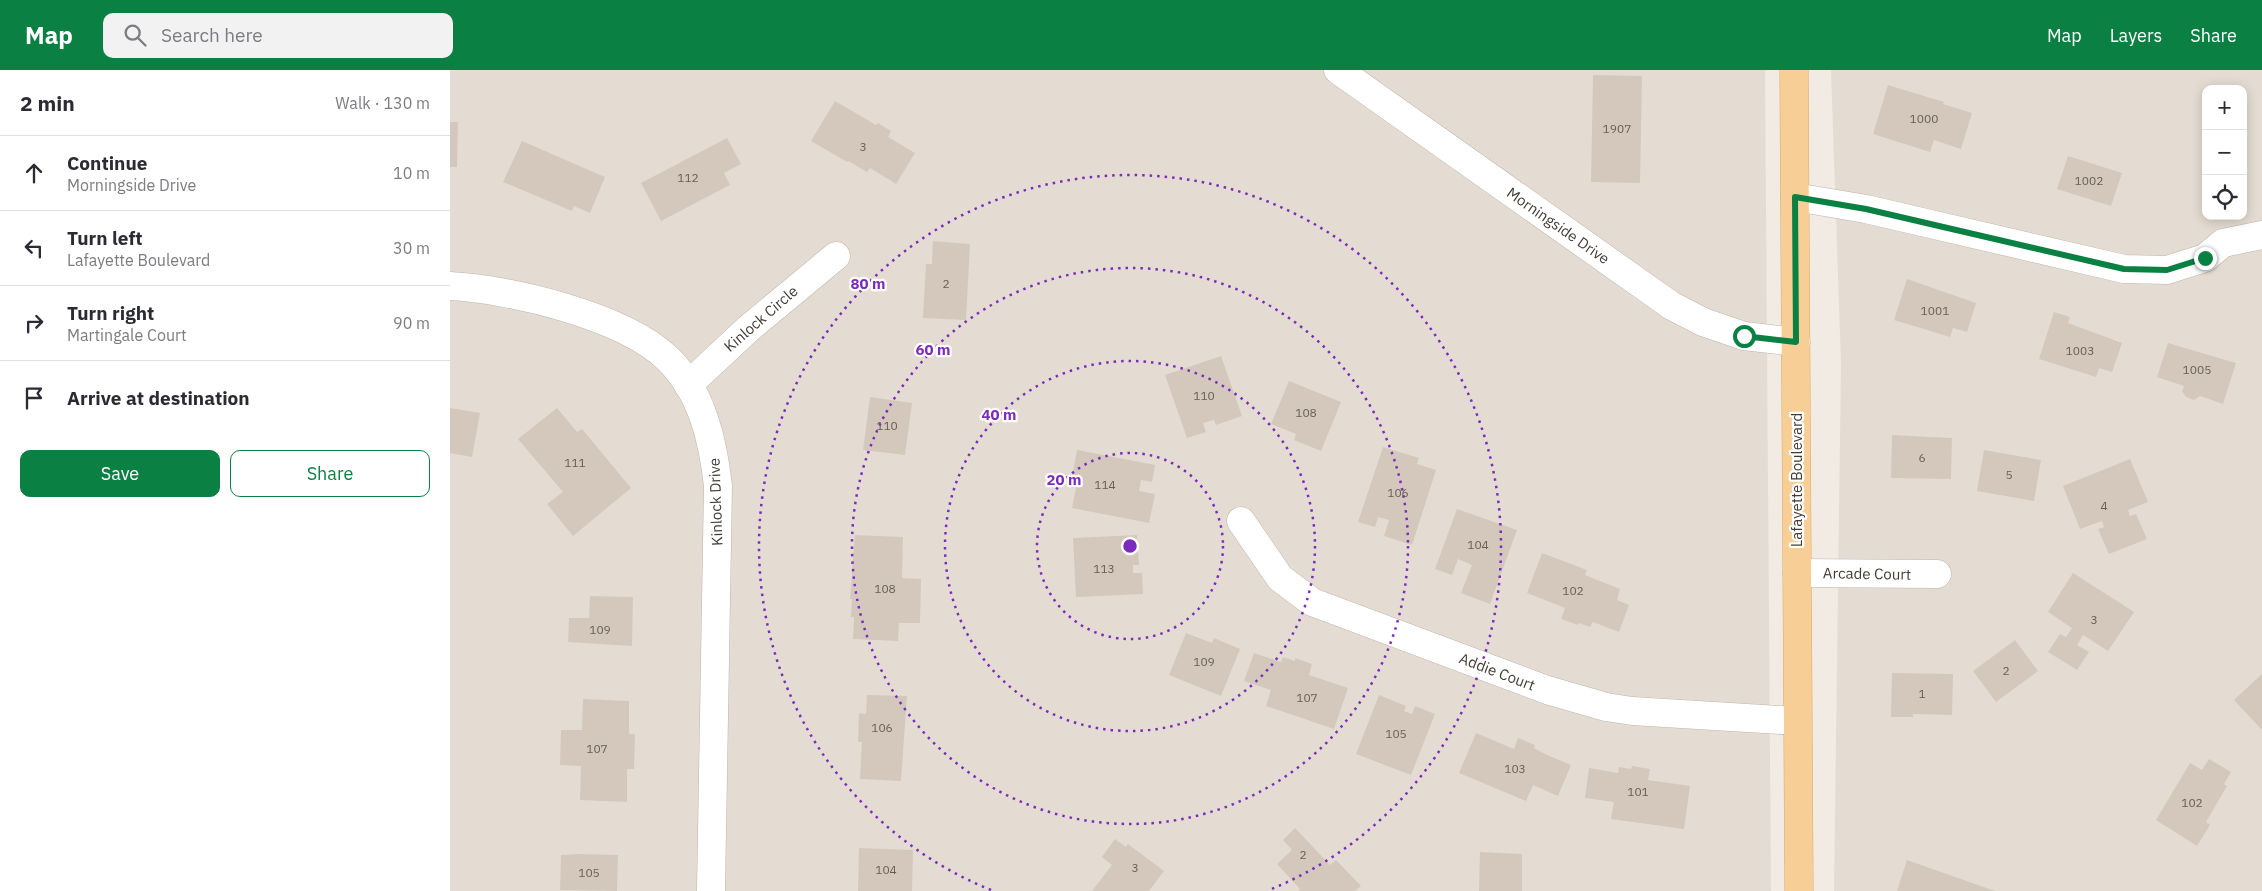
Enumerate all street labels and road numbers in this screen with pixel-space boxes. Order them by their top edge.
street label: Morningside Drive [1503,183,1613,268]
street label: Kinlock Circle [720,281,801,356]
street label: Lafayette Boulevard [1787,413,1806,547]
street label: Kinlock Drive [704,458,727,546]
street label: Arcade Court [1823,563,1911,584]
street label: Addie Court [1457,648,1538,695]

